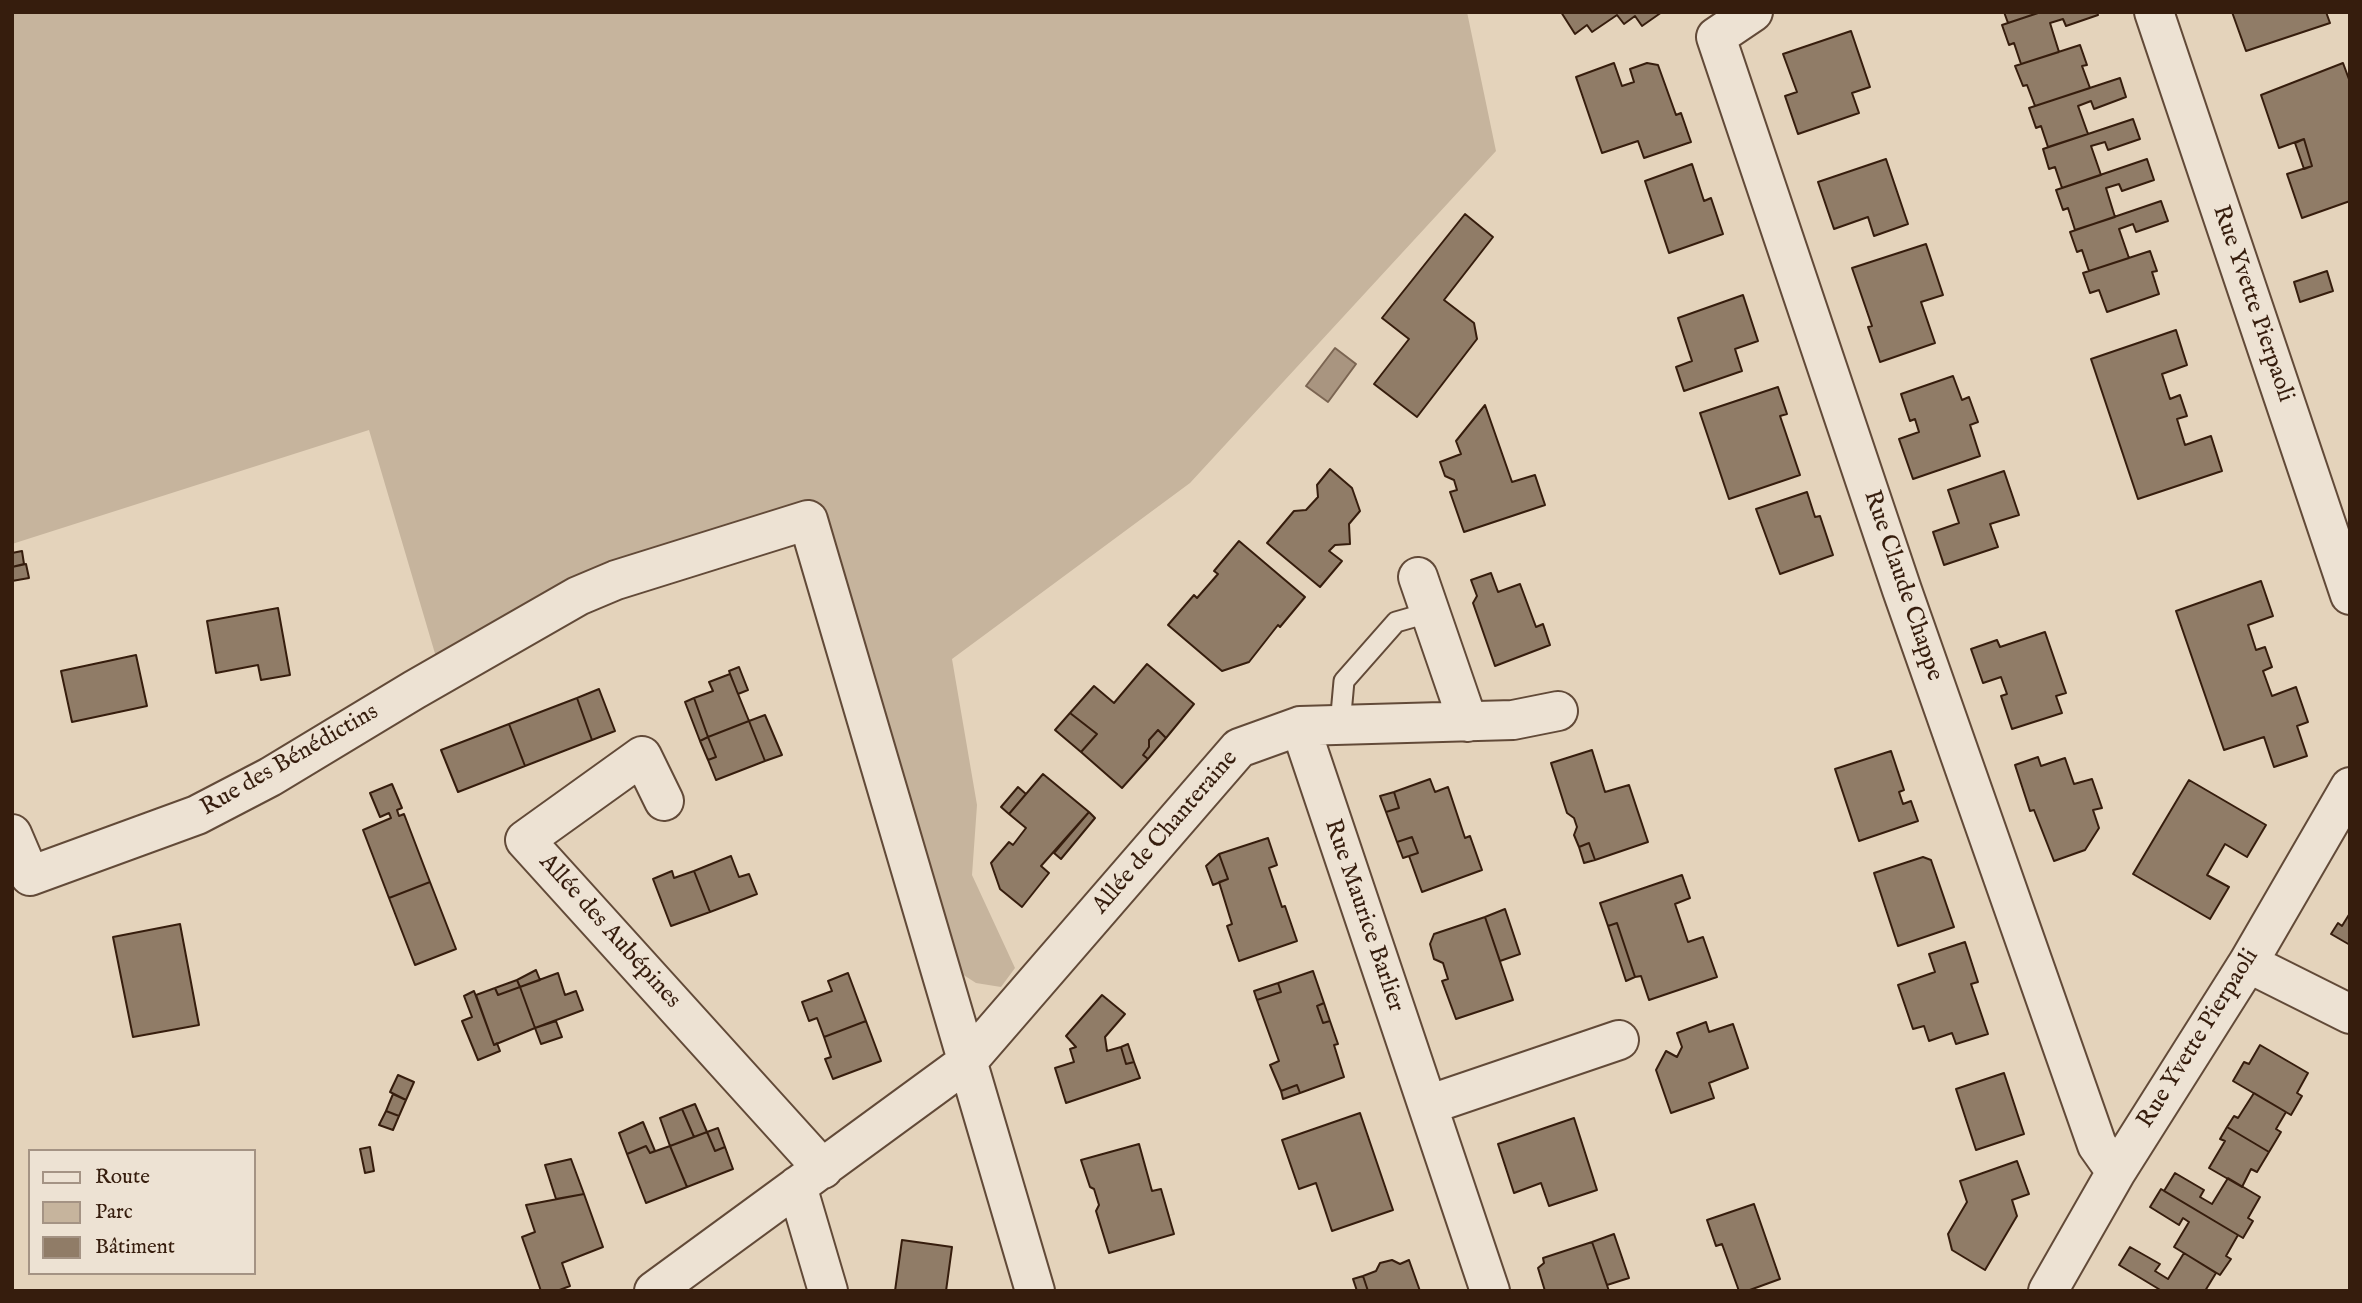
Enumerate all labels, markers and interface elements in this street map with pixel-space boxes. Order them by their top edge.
street label: Rue Yvette Pierpaoli [2205,202,2299,406]
street label: Rue Claude Chappe [1856,487,1948,685]
street label: Rue des Bénédictins [196,698,384,824]
street label: Allée de Chanteraine [1087,745,1245,921]
street label: Rue Maurice Barlier [1317,816,1409,1016]
street label: Allée des Aubépines [532,849,686,1015]
street label: Rue Yvette Pierpaoli [2132,944,2266,1134]
legend [28,1149,256,1275]
text: Route [95,1164,150,1191]
text: Parc [95,1199,133,1226]
text: Bâtiment [95,1234,175,1261]

